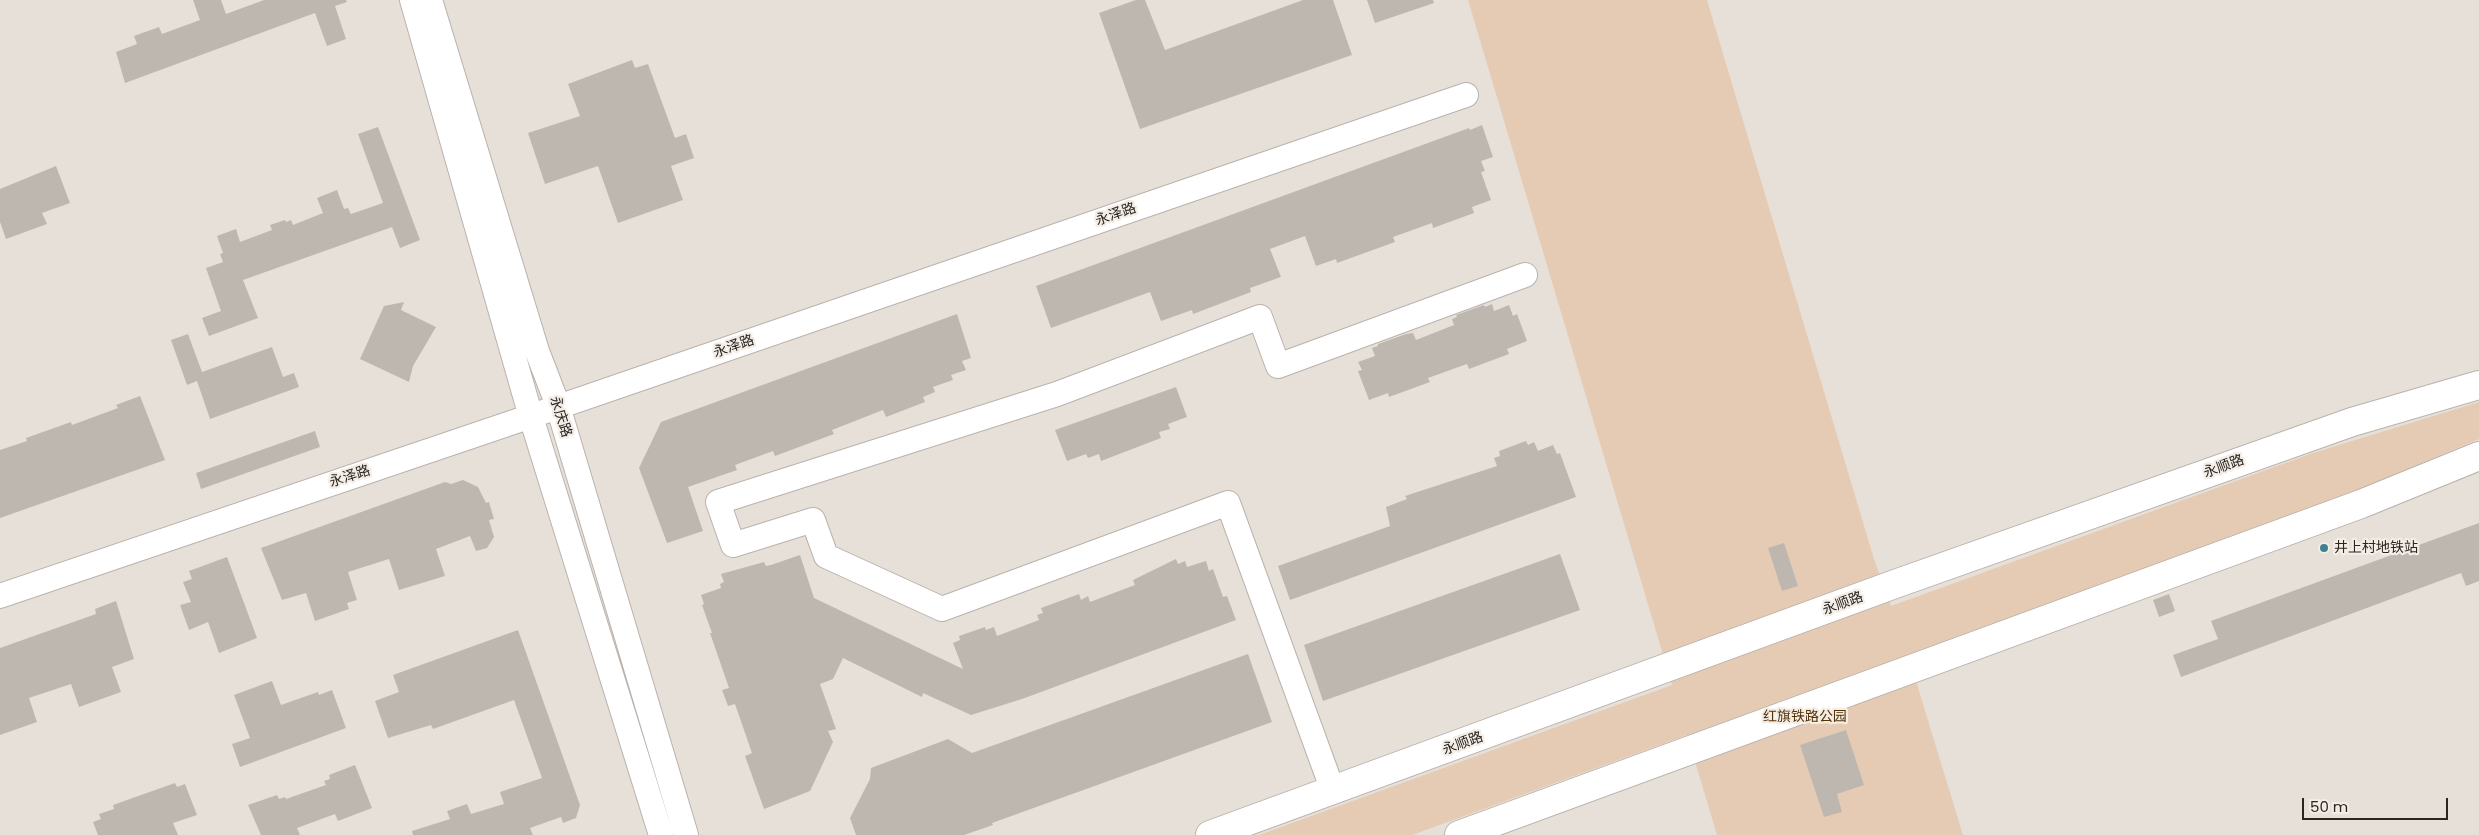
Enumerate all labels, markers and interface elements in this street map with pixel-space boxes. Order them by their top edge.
street label: 永泽路 [1093,200,1139,230]
street label: 永泽路 [711,332,757,362]
street label: 永庆路 [546,394,574,440]
street label: 永顺路 [2201,452,2247,482]
street label: 永泽路 [327,463,373,491]
place label: 井上村地铁站 [2334,540,2418,556]
marker: 井上村地铁站 [2318,542,2330,554]
street label: 永顺路 [1820,589,1866,619]
park label: 红旗铁路公园 [1763,709,1847,725]
street label: 永顺路 [1440,729,1486,759]
scale bar [2304,788,2450,820]
text: 50 m [2310,796,2348,817]

